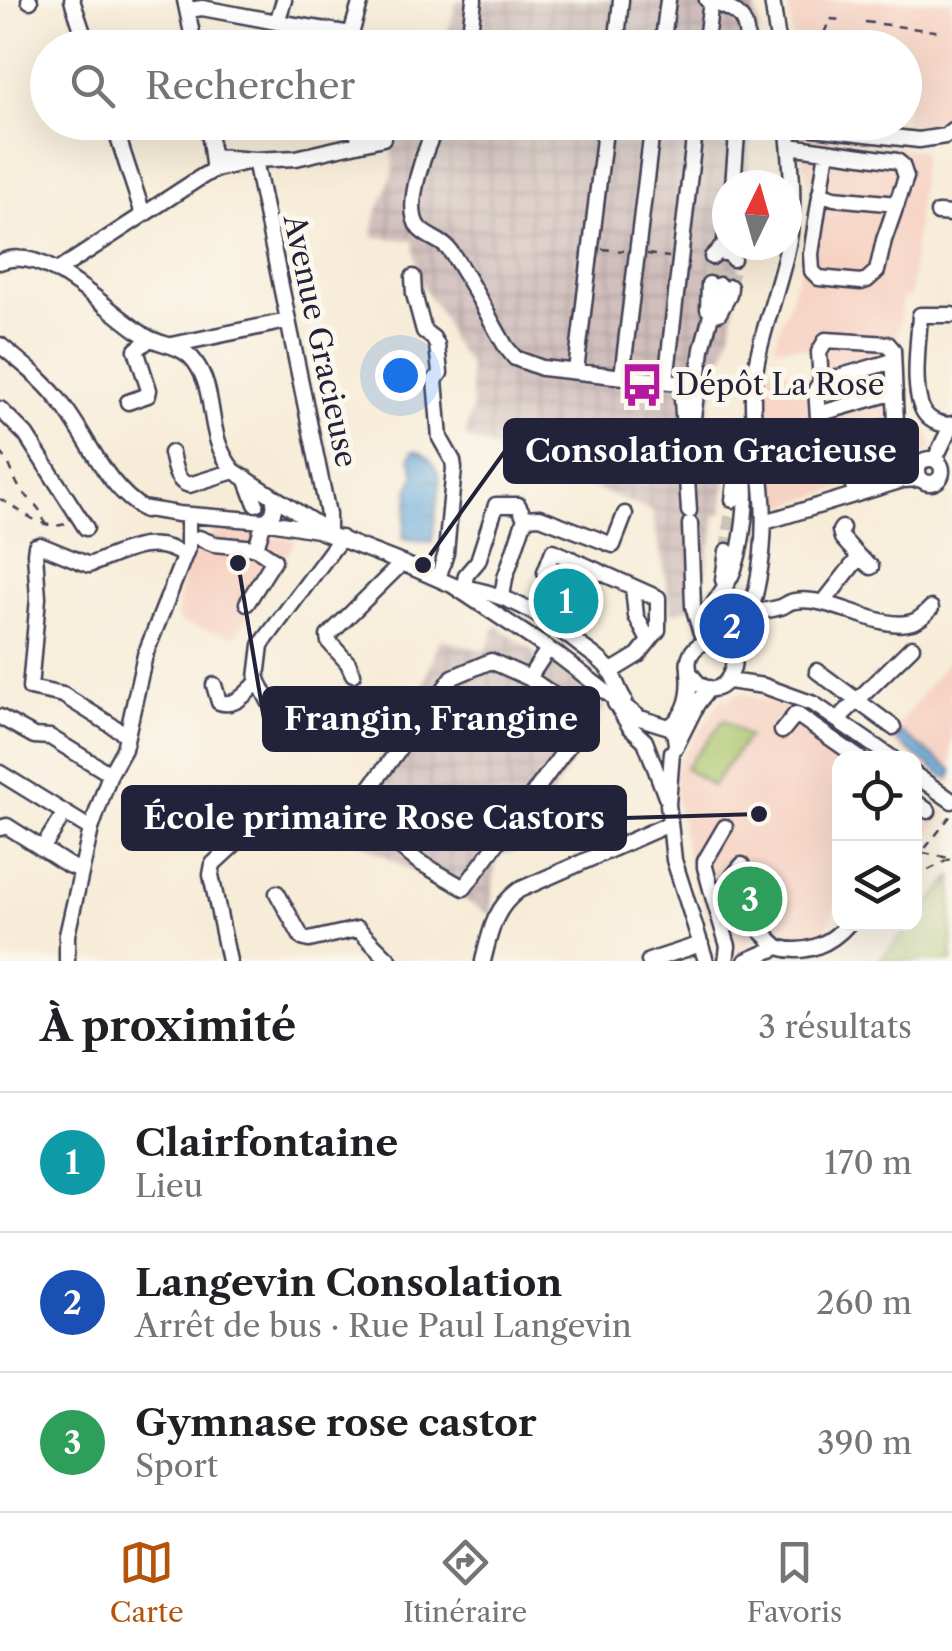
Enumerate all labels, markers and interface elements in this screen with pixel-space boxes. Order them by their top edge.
search box [30,30,922,140]
icon: search [65,58,120,113]
text: Rechercher [145,62,355,109]
north arrow [712,170,802,260]
street label: Avenue Gracieuse [275,210,365,471]
your location [375,350,426,401]
bus stop icon: Dépôt La Rose [618,361,666,409]
place label: Dépôt La Rose [675,366,885,403]
callout: Consolation Gracieuse [505,420,917,482]
text: Consolation Gracieuse [525,431,897,470]
pin: 1 [534,564,598,638]
pin: 2 [700,588,764,664]
callout: Frangin, Frangine [264,688,598,750]
text: Frangin, Frangine [284,699,578,738]
map controls [832,751,922,931]
button: locate [832,751,922,841]
callout: École primaire Rose Castors [123,787,625,849]
text: École primaire Rose Castors [143,798,605,837]
button: layers [832,841,922,931]
pin: 3 [718,862,782,936]
text: À proximité [40,1000,296,1052]
text: 3 résultats [758,1007,912,1046]
text: Clairfontaine [135,1119,398,1166]
text: 1 [65,1143,80,1182]
text: 170 m [824,1143,912,1182]
text: Lieu [135,1166,203,1205]
text: Langevin Consolation [135,1259,562,1306]
text: 2 [63,1283,82,1322]
text: 260 m [816,1283,912,1322]
text: Arrêt de bus · Rue Paul Langevin [135,1306,632,1345]
text: Gymnase rose castor [135,1399,537,1446]
text: 3 [63,1423,82,1462]
text: 390 m [817,1423,912,1462]
text: Sport [135,1446,218,1485]
tab: Carte [110,1535,184,1629]
tab: Itinéraire [403,1535,527,1629]
tab: Favoris [747,1535,842,1629]

